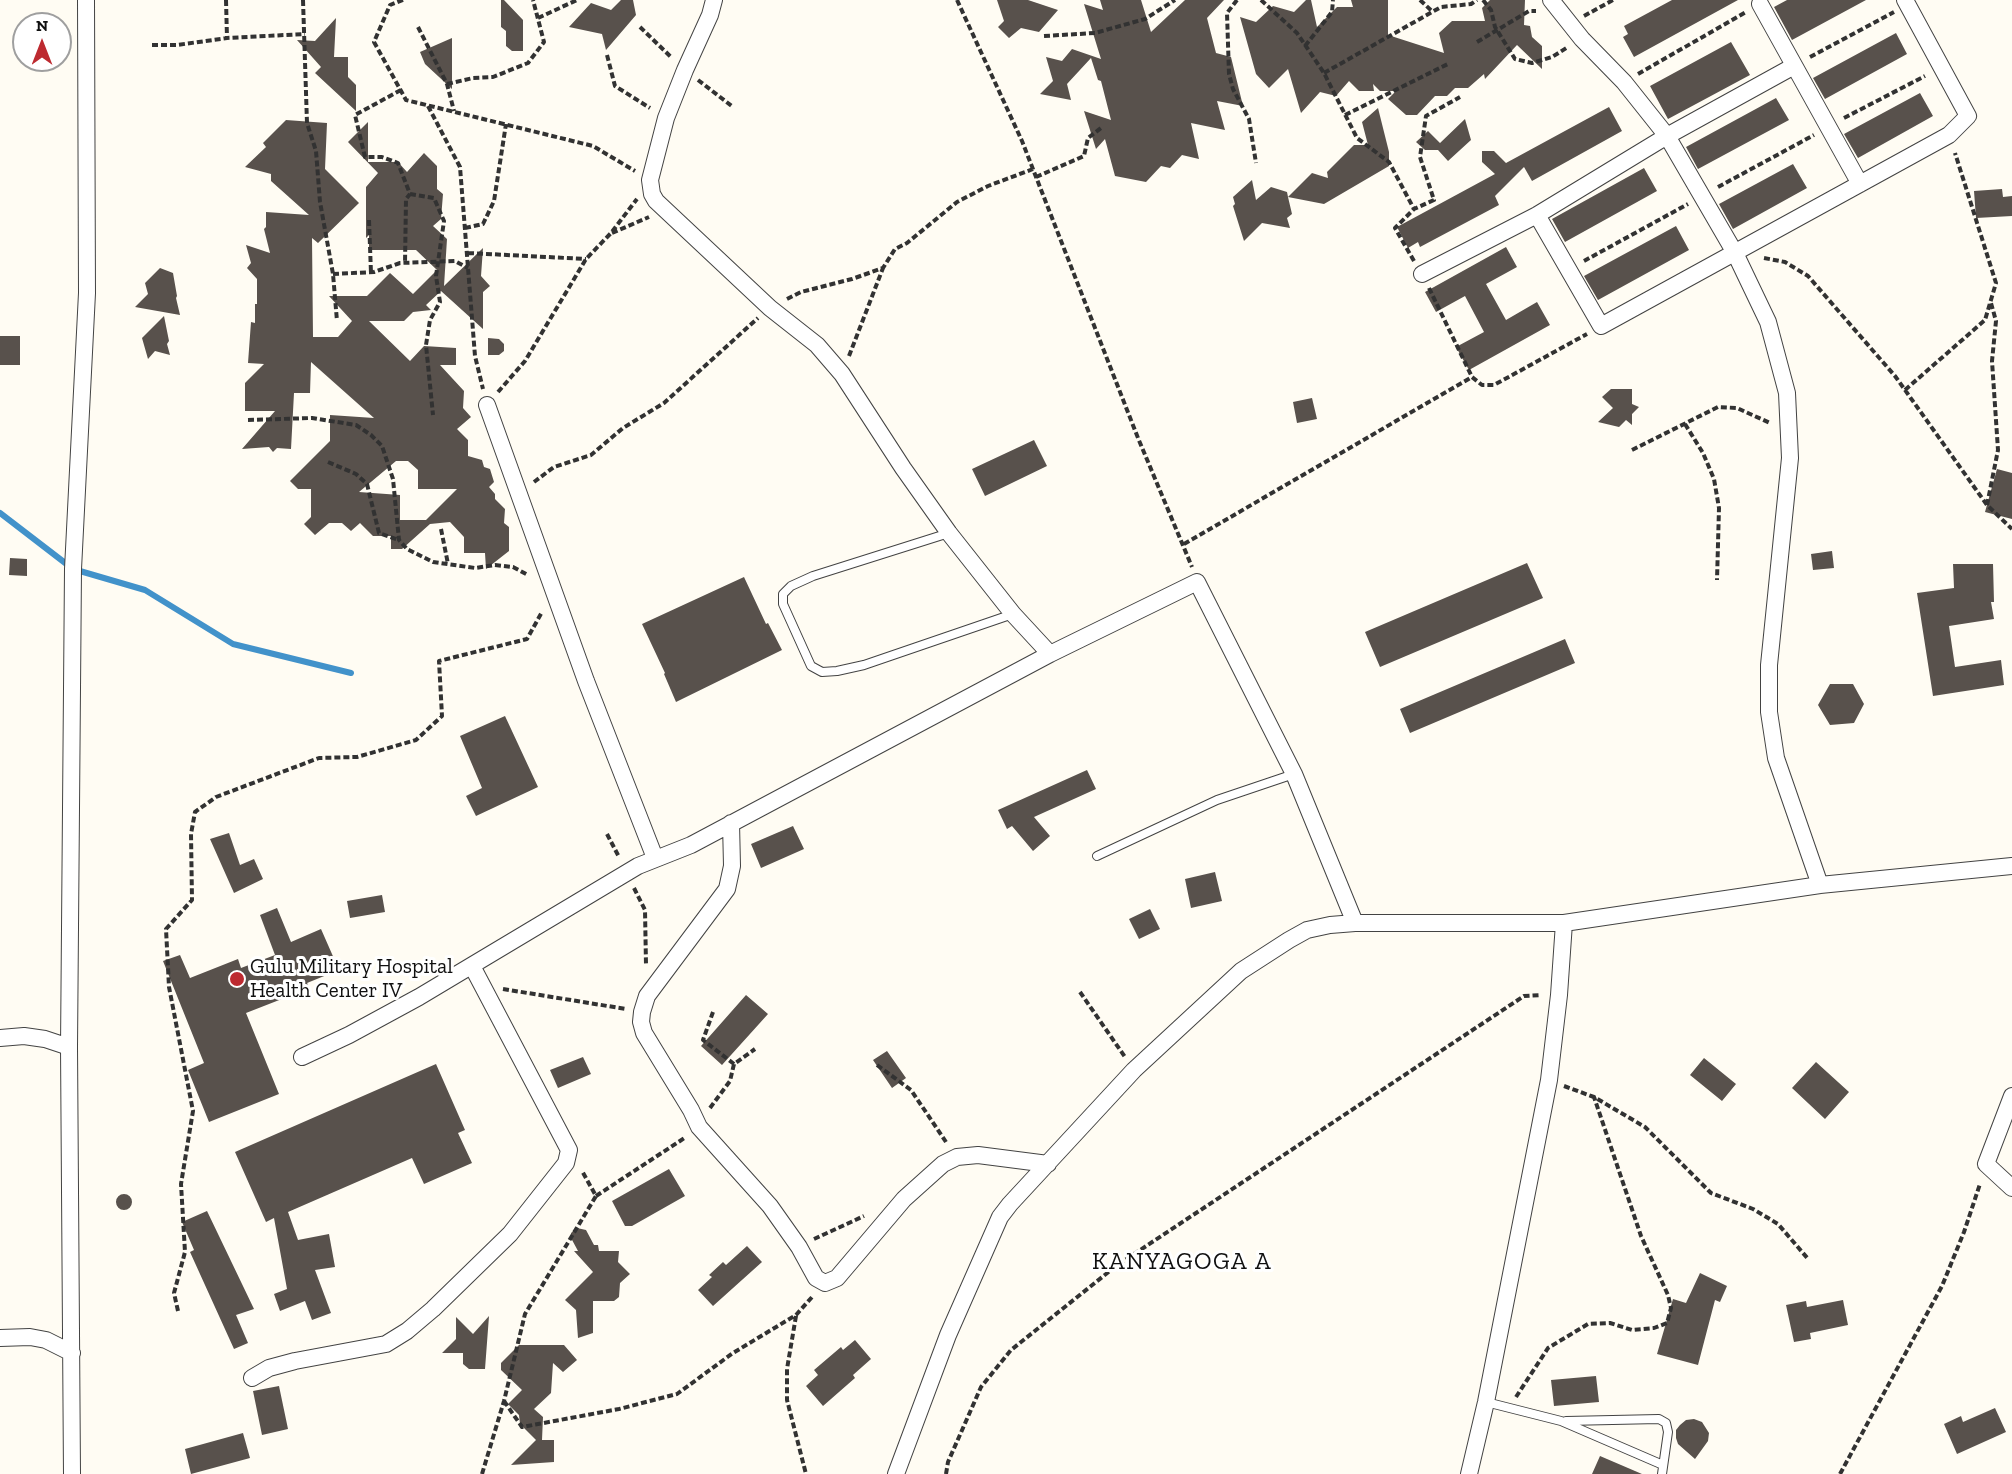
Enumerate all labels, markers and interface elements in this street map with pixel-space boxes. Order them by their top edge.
north arrow [12,12,72,72]
text: N [36,16,48,35]
place label: Gulu Military Hospital Health Center IV [250,954,453,1004]
marker: Gulu Military Hospital Health Center IV [228,970,246,988]
district label: KANYAGOGA A [1092,1248,1272,1276]

